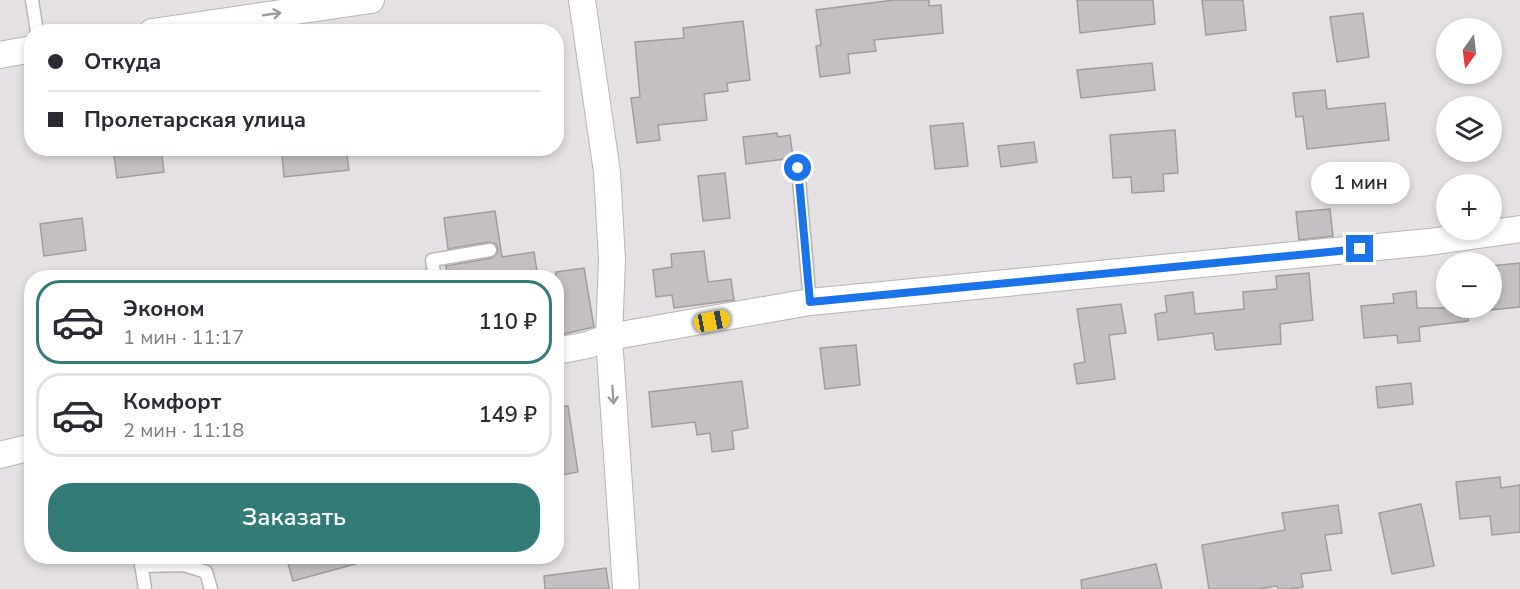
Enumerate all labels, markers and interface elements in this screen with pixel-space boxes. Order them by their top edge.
one-way arrow [261,9,281,20]
north arrow [1436,18,1502,84]
map controls [1436,18,1502,318]
text: Откуда [84,47,161,77]
button: layers [1436,96,1502,162]
text: Пролетарская улица [84,105,306,135]
route start [784,154,811,181]
callout: 1 мин [1310,162,1410,204]
text: 1 мин [1333,169,1388,196]
button: + [1436,174,1502,240]
route end [1346,235,1373,262]
button: − [1436,252,1502,318]
text: Эконом [123,294,205,324]
icon: car [51,295,105,349]
text: 110 ₽ [478,307,537,337]
car [693,309,731,333]
text: 1 мин · 11:17 [123,324,244,351]
one-way arrow [607,385,618,405]
text: Комфорт [123,387,221,417]
icon: car [51,388,105,442]
text: 149 ₽ [478,400,537,430]
text: 2 мин · 11:18 [123,417,244,444]
button: Заказать [48,483,540,552]

